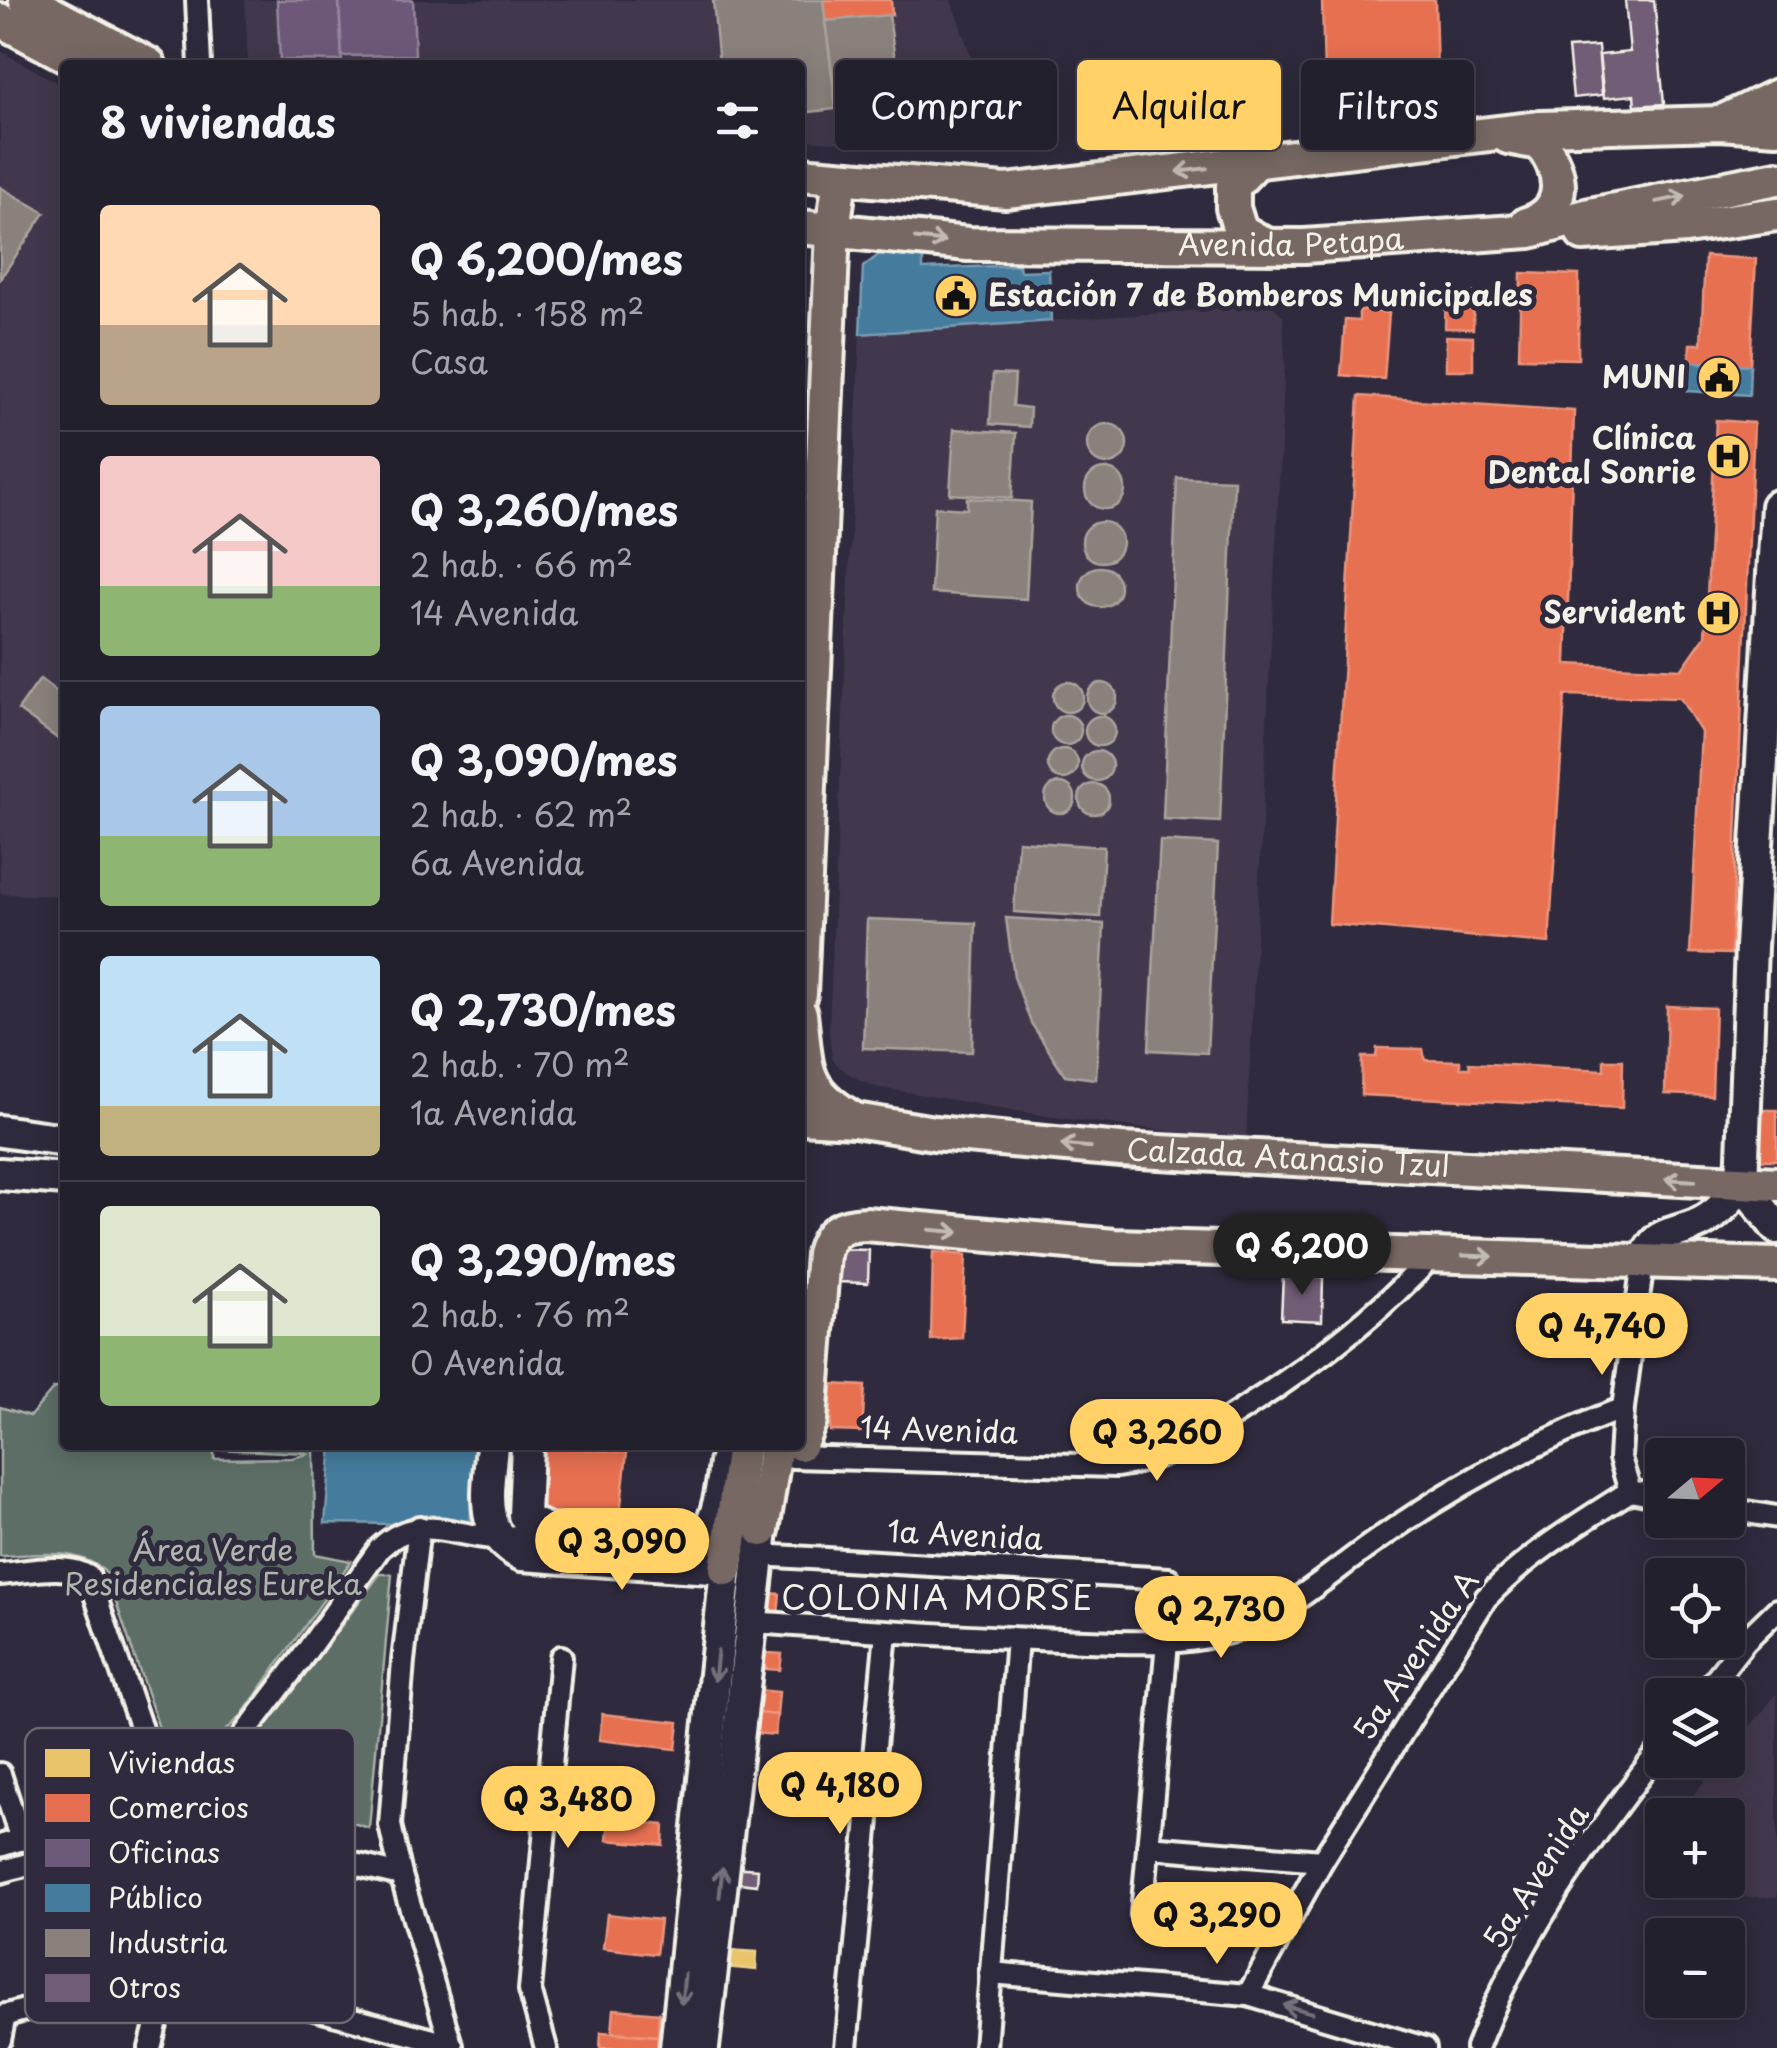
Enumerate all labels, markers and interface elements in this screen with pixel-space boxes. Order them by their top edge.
chip: Comprar [835,60,1057,150]
chip: Alquilar [1077,60,1281,150]
chip: Filtros [1301,60,1474,150]
text: 8 viviendas [100,89,336,152]
icon: filters [710,93,765,148]
one-way arrow [1177,162,1209,180]
one-way arrow [1654,188,1686,207]
street label: Avenida Petapa [1178,214,1406,266]
text: Q 6,200/mes [410,226,683,289]
one-way arrow [914,231,946,250]
icon: home [180,245,300,365]
place label: Estación 7 de Bomberos Municipales [988,271,1533,316]
public building icon: Estación 7 de Bomberos Municipales [933,273,979,319]
text: 5 hab. · 158 m² [410,289,644,337]
text: Casa [410,337,488,385]
place label: MUNI [1602,353,1686,398]
public building icon: MUNI [1696,355,1742,401]
place label: Clínica Dental Sonrie [1488,414,1696,493]
hospital icon: Clínica Dental Sonrie [1705,433,1751,479]
text: Q 3,260/mes [410,477,678,540]
icon: home [180,496,300,616]
text: 2 hab. · 66 m² [410,540,633,588]
text: 14 Avenida [410,588,578,636]
place label: Servident [1543,588,1686,633]
hospital icon: Servident [1695,590,1741,636]
text: Q 3,090/mes [410,727,678,790]
icon: home [180,746,300,866]
text: 2 hab. · 62 m² [410,790,632,838]
text: 6a Avenida [410,838,584,886]
text: Q 2,730/mes [410,977,676,1040]
icon: home [180,996,300,1116]
text: 2 hab. · 70 m² [410,1040,630,1088]
text: 1a Avenida [410,1088,576,1136]
street label: Calzada Atanasio Tzul [1125,1125,1451,1187]
one-way arrow [1060,1137,1092,1156]
one-way arrow [1664,1170,1696,1189]
pin: Q 6,200 [1210,1213,1394,1298]
one-way arrow [927,1221,959,1240]
text: Q 6,200 [1235,1221,1369,1269]
text: Q 3,290/mes [410,1227,676,1290]
icon: home [180,1246,300,1366]
one-way arrow [1462,1246,1494,1265]
text: 2 hab. · 76 m² [410,1290,630,1338]
pin: Q 4,740 [1510,1293,1694,1378]
text: Q 4,740 [1538,1301,1666,1349]
text: 0 Avenida [410,1338,564,1386]
pin: Q 3,260 [1065,1399,1249,1484]
street label: 14 Avenida [859,1403,1019,1454]
text: Q 3,260 [1092,1407,1222,1455]
north arrow [1645,1438,1745,1538]
map controls [1645,1438,1745,2018]
street label: 1a Avenida [886,1507,1044,1560]
pin: Q 3,090 [530,1508,714,1593]
text: Q 3,090 [557,1516,687,1564]
park label: Área Verde Residenciales Eureka [64,1526,362,1605]
button: locate [1645,1558,1745,1658]
street label: 5a Avenida A [1341,1561,1489,1749]
district label: COLONIA MORSE [781,1573,1095,1621]
pin: Q 2,730 [1129,1576,1313,1661]
text: Q 2,730 [1157,1584,1285,1632]
one-way arrow [706,1649,725,1681]
button: layers [1645,1678,1745,1778]
legend [25,1728,355,2023]
text: Viviendas [108,1740,235,1783]
pin: Q 4,180 [748,1752,932,1837]
text: Q 4,180 [780,1760,900,1808]
pin: Q 3,480 [476,1766,660,1851]
text: Q 3,480 [503,1774,633,1822]
text: Comercios [108,1785,249,1828]
street label: 5a Avenida [1471,1794,1599,1957]
button: + [1645,1798,1745,1898]
text: Oficinas [108,1830,220,1873]
one-way arrow [712,1866,731,1898]
text: Público [108,1875,203,1918]
pin: Q 3,290 [1125,1882,1309,1967]
text: Q 3,290 [1153,1890,1281,1938]
button: − [1645,1918,1745,2018]
text: Industria [108,1920,228,1963]
text: Otros [108,1965,181,2008]
one-way arrow [673,1972,692,2005]
one-way arrow [1283,1998,1314,2017]

